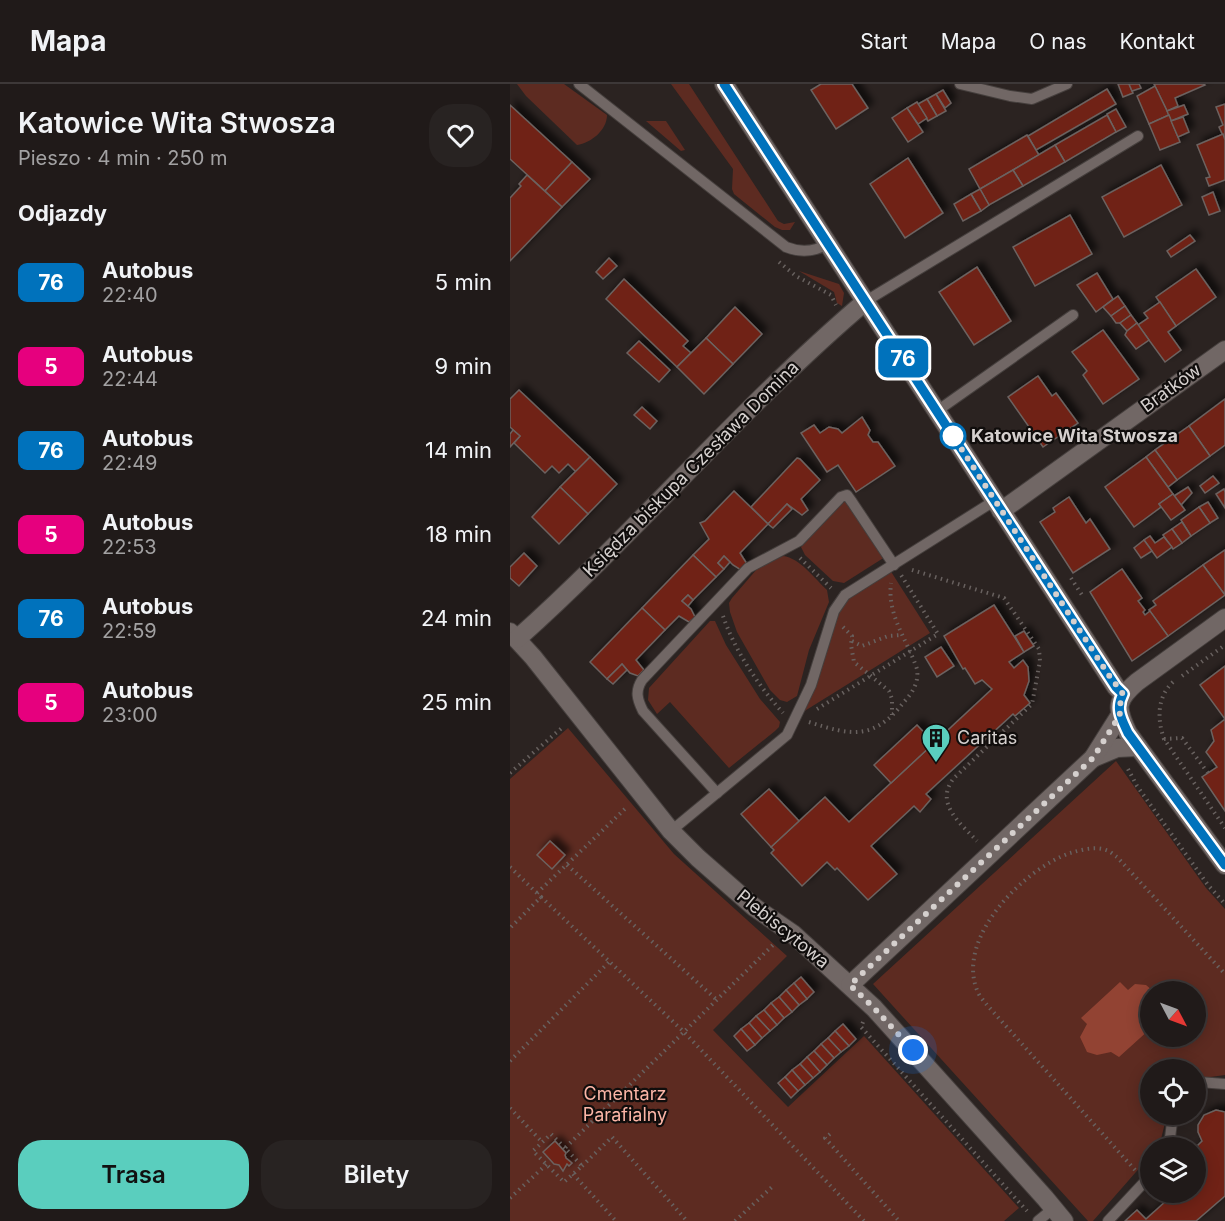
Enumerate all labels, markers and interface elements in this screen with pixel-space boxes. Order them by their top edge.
text: Mapa [30,24,107,58]
text: Start [860,29,908,54]
text: Mapa [941,29,996,54]
text: O nas [1029,29,1087,54]
text: Kontakt [1120,29,1195,54]
button: heart [429,104,492,167]
text: Katowice Wita Stwosza [18,106,336,140]
text: Pieszo · 4 min · 250 m [18,146,227,170]
text: Odjazdy [18,200,107,226]
text: Autobus [102,257,193,283]
text: 5 min [435,269,492,295]
text: 76 [38,270,64,295]
text: 22:40 [102,283,158,307]
line badge: 76 [876,338,930,378]
text: Autobus [102,341,193,367]
text: 76 [890,346,916,371]
text: 9 min [435,353,492,379]
text: 5 [44,354,58,379]
street label: Księdza biskupa Czesława Domina [578,356,803,581]
street label: Bratków [1137,359,1205,416]
text: 22:44 [102,367,158,391]
marker: Katowice Wita Stwosza [940,423,966,449]
text: Autobus [102,425,193,451]
place label: Katowice Wita Stwosza [971,425,1178,446]
text: 14 min [425,437,492,463]
text: 76 [38,438,64,463]
text: 22:49 [102,451,157,475]
text: Autobus [102,509,193,535]
text: 18 min [426,521,492,547]
text: 5 [44,522,58,547]
text: 22:53 [102,535,157,559]
text: Autobus [102,593,193,619]
text: 24 min [421,605,492,631]
text: 76 [38,606,64,631]
text: 22:59 [102,619,157,643]
text: Autobus [102,677,193,703]
text: 25 min [421,689,492,715]
text: 5 [44,690,58,715]
text: 23:00 [102,703,158,727]
building icon: Caritas [920,722,952,764]
place label: Caritas [957,727,1017,748]
street label: Plebiscytowa [733,885,834,972]
north arrow [1140,981,1206,1047]
map controls [1140,981,1206,1203]
your location [898,1035,928,1065]
button: locate [1140,1059,1206,1125]
park label: Cmentarz Parafialny [583,1083,667,1125]
button: layers [1140,1137,1206,1203]
button: Trasa [18,1140,249,1209]
button: Bilety [261,1140,492,1209]

